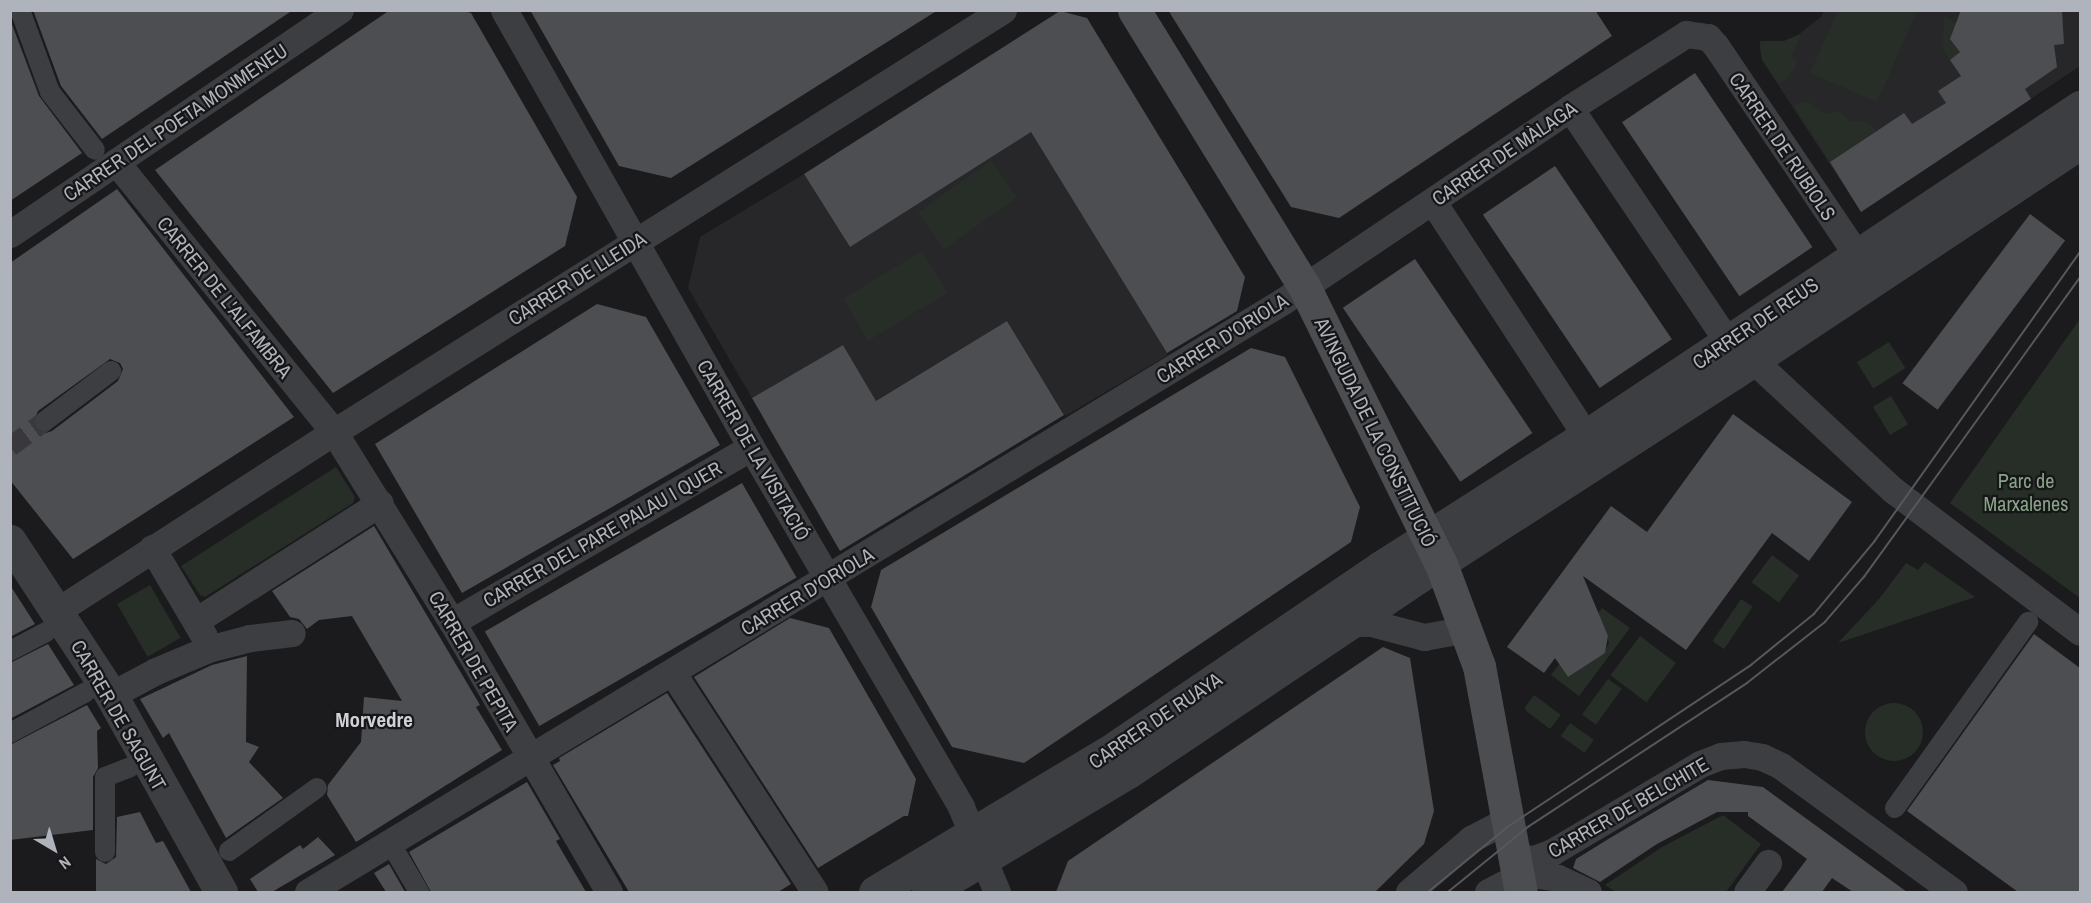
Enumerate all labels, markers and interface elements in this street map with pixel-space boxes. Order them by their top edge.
street label: CARRER DEL POETA MONMENEU [58,37,292,207]
street label: CARRER DE RUBIOLS [1725,68,1841,224]
street label: CARRER DE MÀLAGA [1427,96,1581,210]
street label: CARRER DE L'ALFAMBRA [152,211,298,383]
street label: CARRER DE LLEIDA [504,226,650,330]
street label: CARRER DE REUS [1687,272,1823,374]
street label: CARRER D'ORIOLA [1152,288,1292,388]
street label: AVINGUDA DE LA CONSTITUCIÓ [1310,313,1442,551]
street label: CARRER DE LA VISITACIÓ [692,355,816,545]
street label: CARRER DEL PARE PALAU I QUER [478,456,726,612]
park label: Parc de Marxalenes [1984,468,2068,515]
street label: CARRER D'ORIOLA [736,542,878,640]
street label: CARRER DE PEPITA [424,586,524,736]
street label: CARRER DE SAGUNT [66,636,172,794]
street label: CARRER DE RUAYA [1084,667,1226,773]
district label: Morvedre [335,707,413,733]
street label: CARRER DE BELCHITE [1543,751,1713,863]
north arrow [24,819,84,879]
text: N [55,852,76,875]

